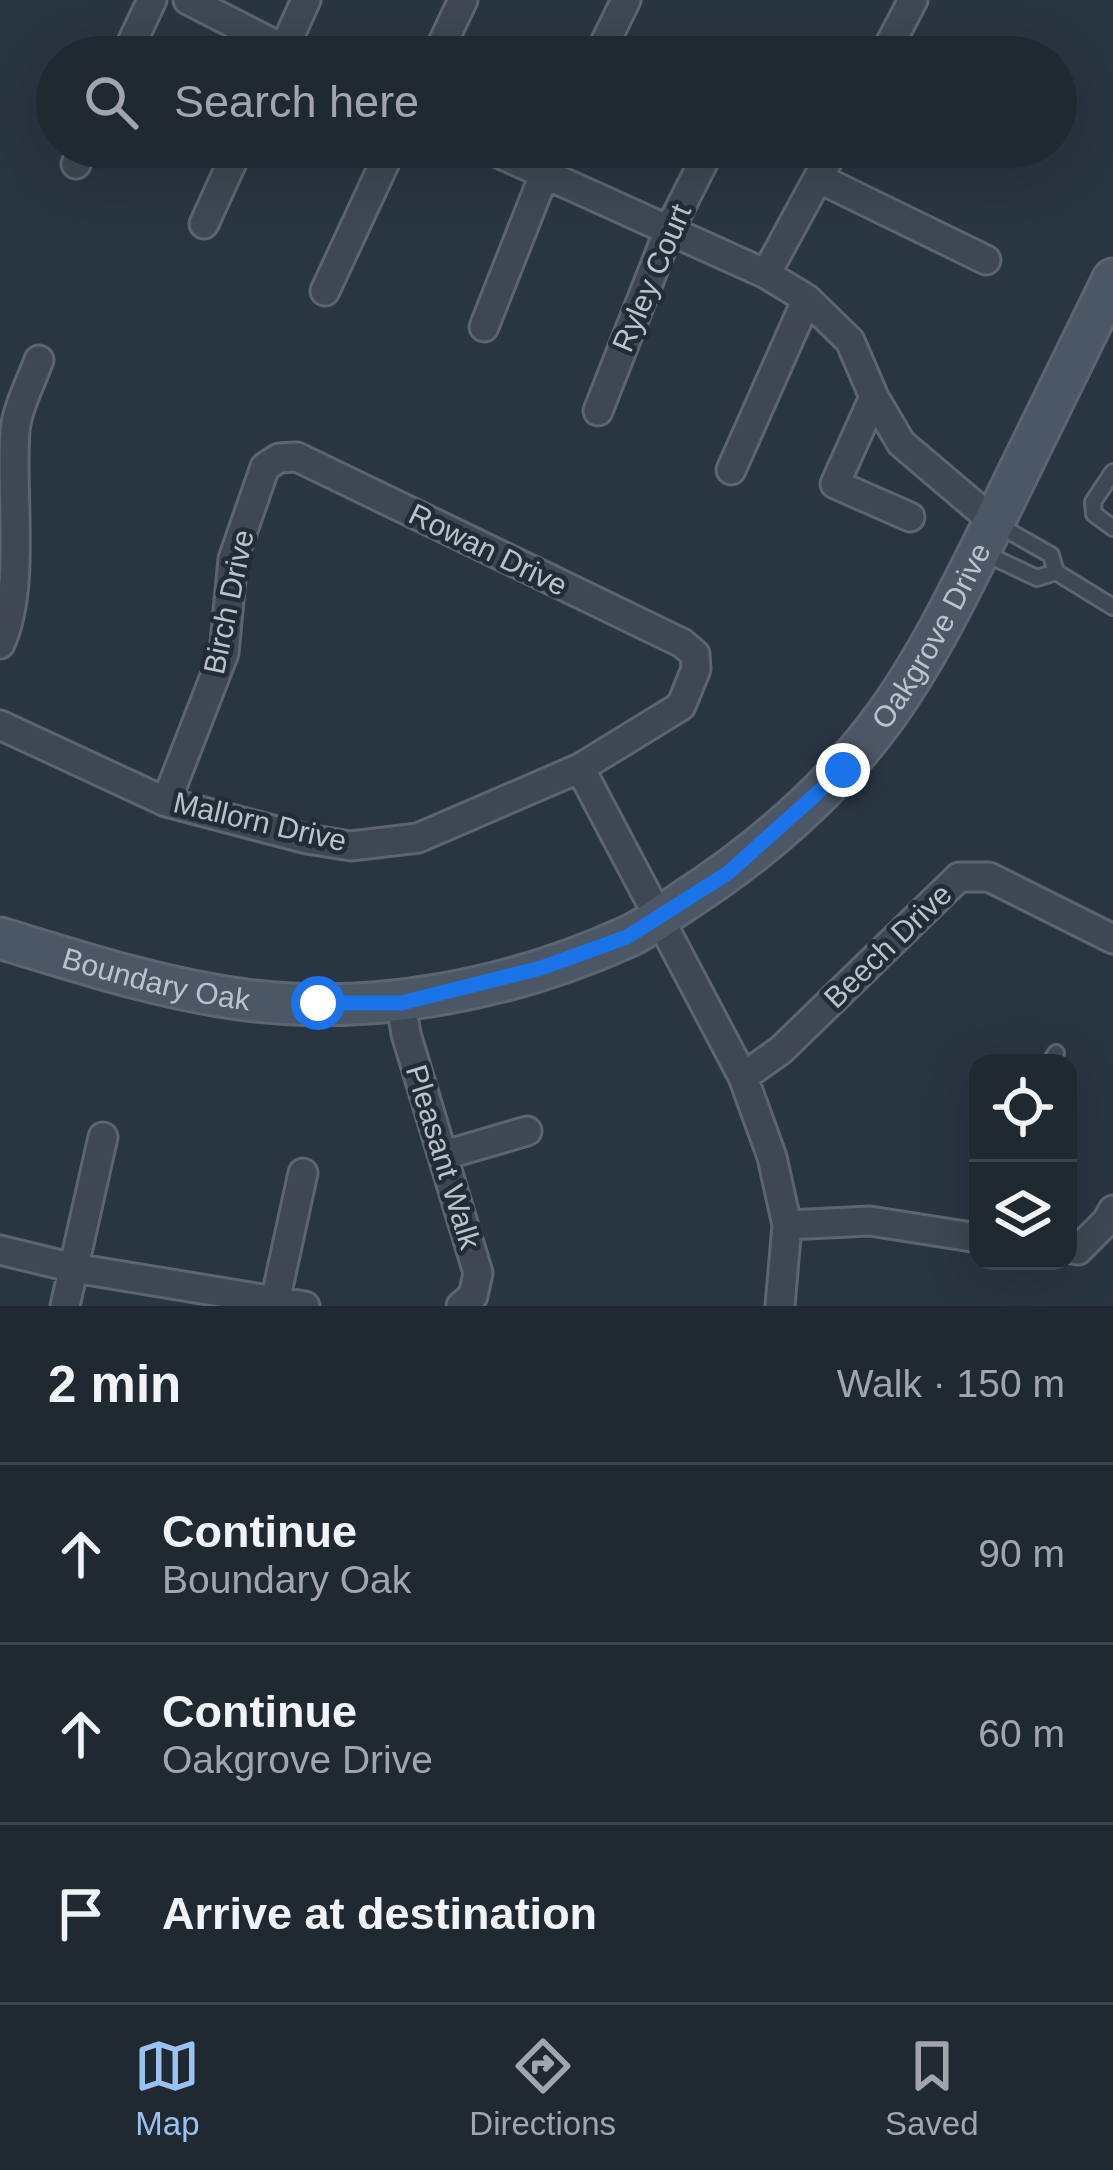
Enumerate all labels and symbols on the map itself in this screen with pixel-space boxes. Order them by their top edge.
street label: Ryley Court [606,199,698,356]
street label: Rowan Drive [404,497,573,602]
street label: Birch Drive [197,527,260,677]
street label: Oakgrove Drive [865,538,997,735]
route end [816,743,870,797]
street label: Mallorn Drive [170,786,350,857]
street label: Beech Drive [817,877,958,1014]
street label: Boundary Oak [59,941,253,1017]
route start [291,976,345,1030]
street label: Pleasant Walk [400,1061,487,1254]

